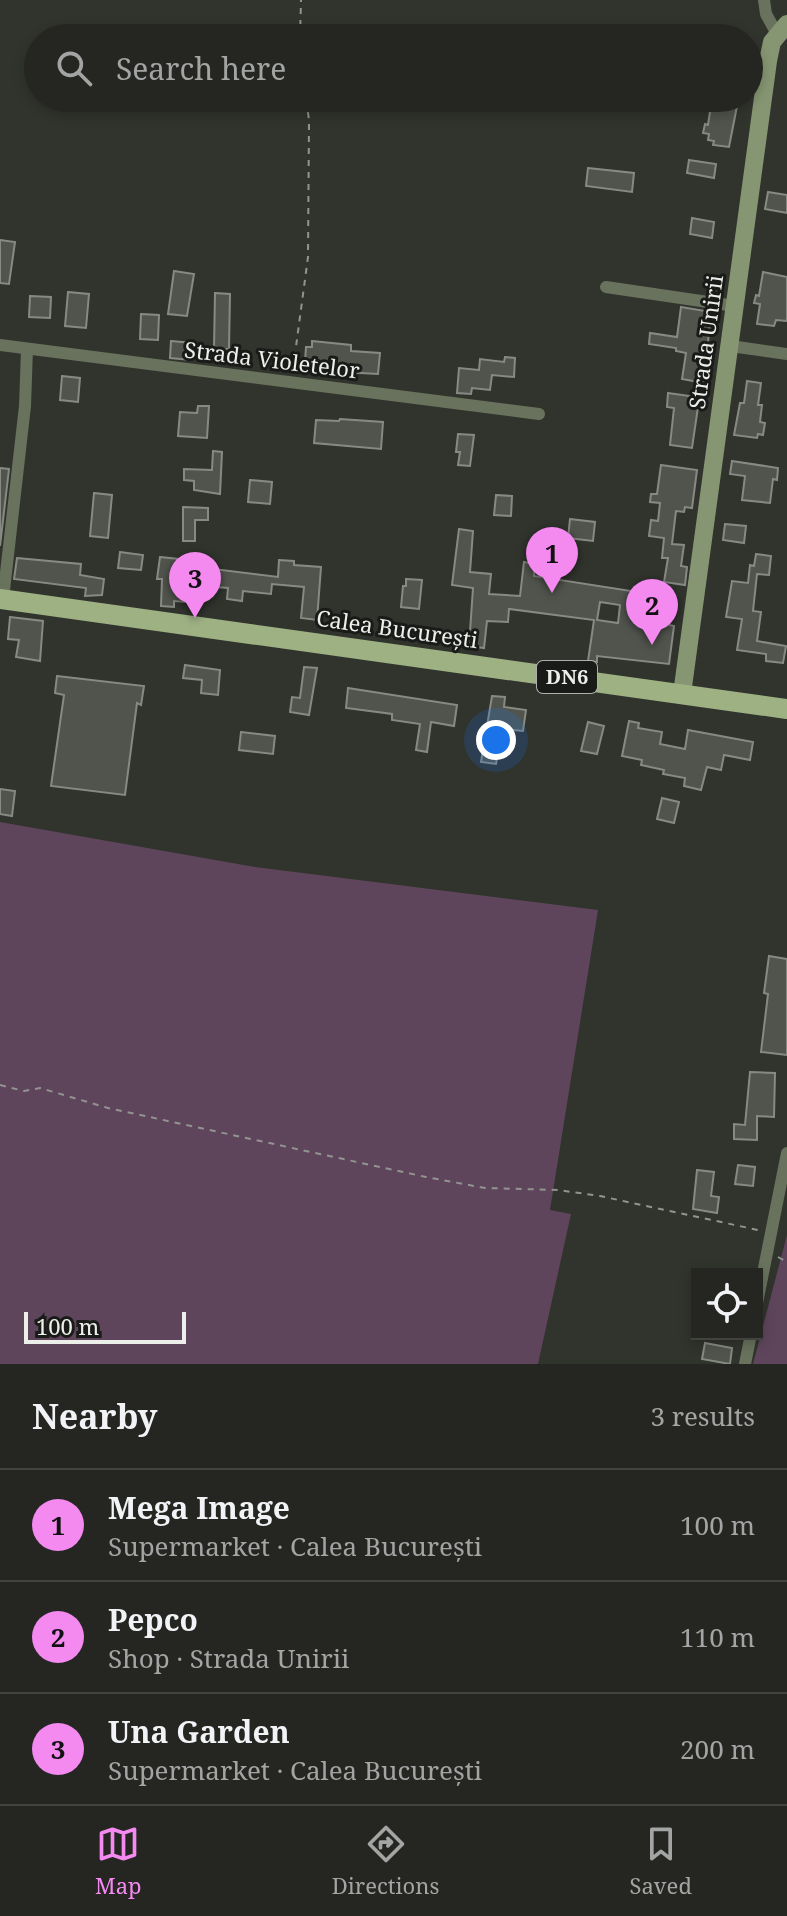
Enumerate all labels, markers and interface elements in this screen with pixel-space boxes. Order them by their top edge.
search box [24,24,763,112]
icon: search [52,46,96,90]
text: Search here [116,48,286,89]
street label: Strada Unirii [681,273,729,411]
street label: Strada Violetelor [183,333,362,385]
pin: 1 [526,527,578,593]
pin: 3 [169,552,221,618]
pin: 2 [626,579,678,645]
street label: Calea București [315,602,480,654]
road number: DN6 [537,661,597,693]
your location [476,720,516,760]
map controls [691,1268,763,1340]
button: locate [691,1268,763,1340]
scale bar [24,1308,186,1344]
text: 100 m [36,1311,99,1341]
text: Nearby [32,1393,158,1439]
text: 3 results [650,1398,755,1434]
text: Mega Image [108,1487,290,1528]
text: 1 [51,1507,65,1543]
text: 100 m [680,1507,755,1543]
text: Supermarket · Calea București [108,1528,482,1564]
text: Pepco [108,1599,198,1640]
text: 2 [51,1619,65,1655]
text: 110 m [680,1619,755,1655]
text: Shop · Strada Unirii [108,1640,349,1676]
text: Una Garden [108,1711,290,1752]
text: 3 [51,1731,65,1767]
text: 200 m [680,1731,755,1767]
text: Supermarket · Calea București [108,1752,482,1788]
tab: Map [95,1822,142,1900]
tab: Directions [332,1822,439,1900]
tab: Saved [630,1822,692,1900]

